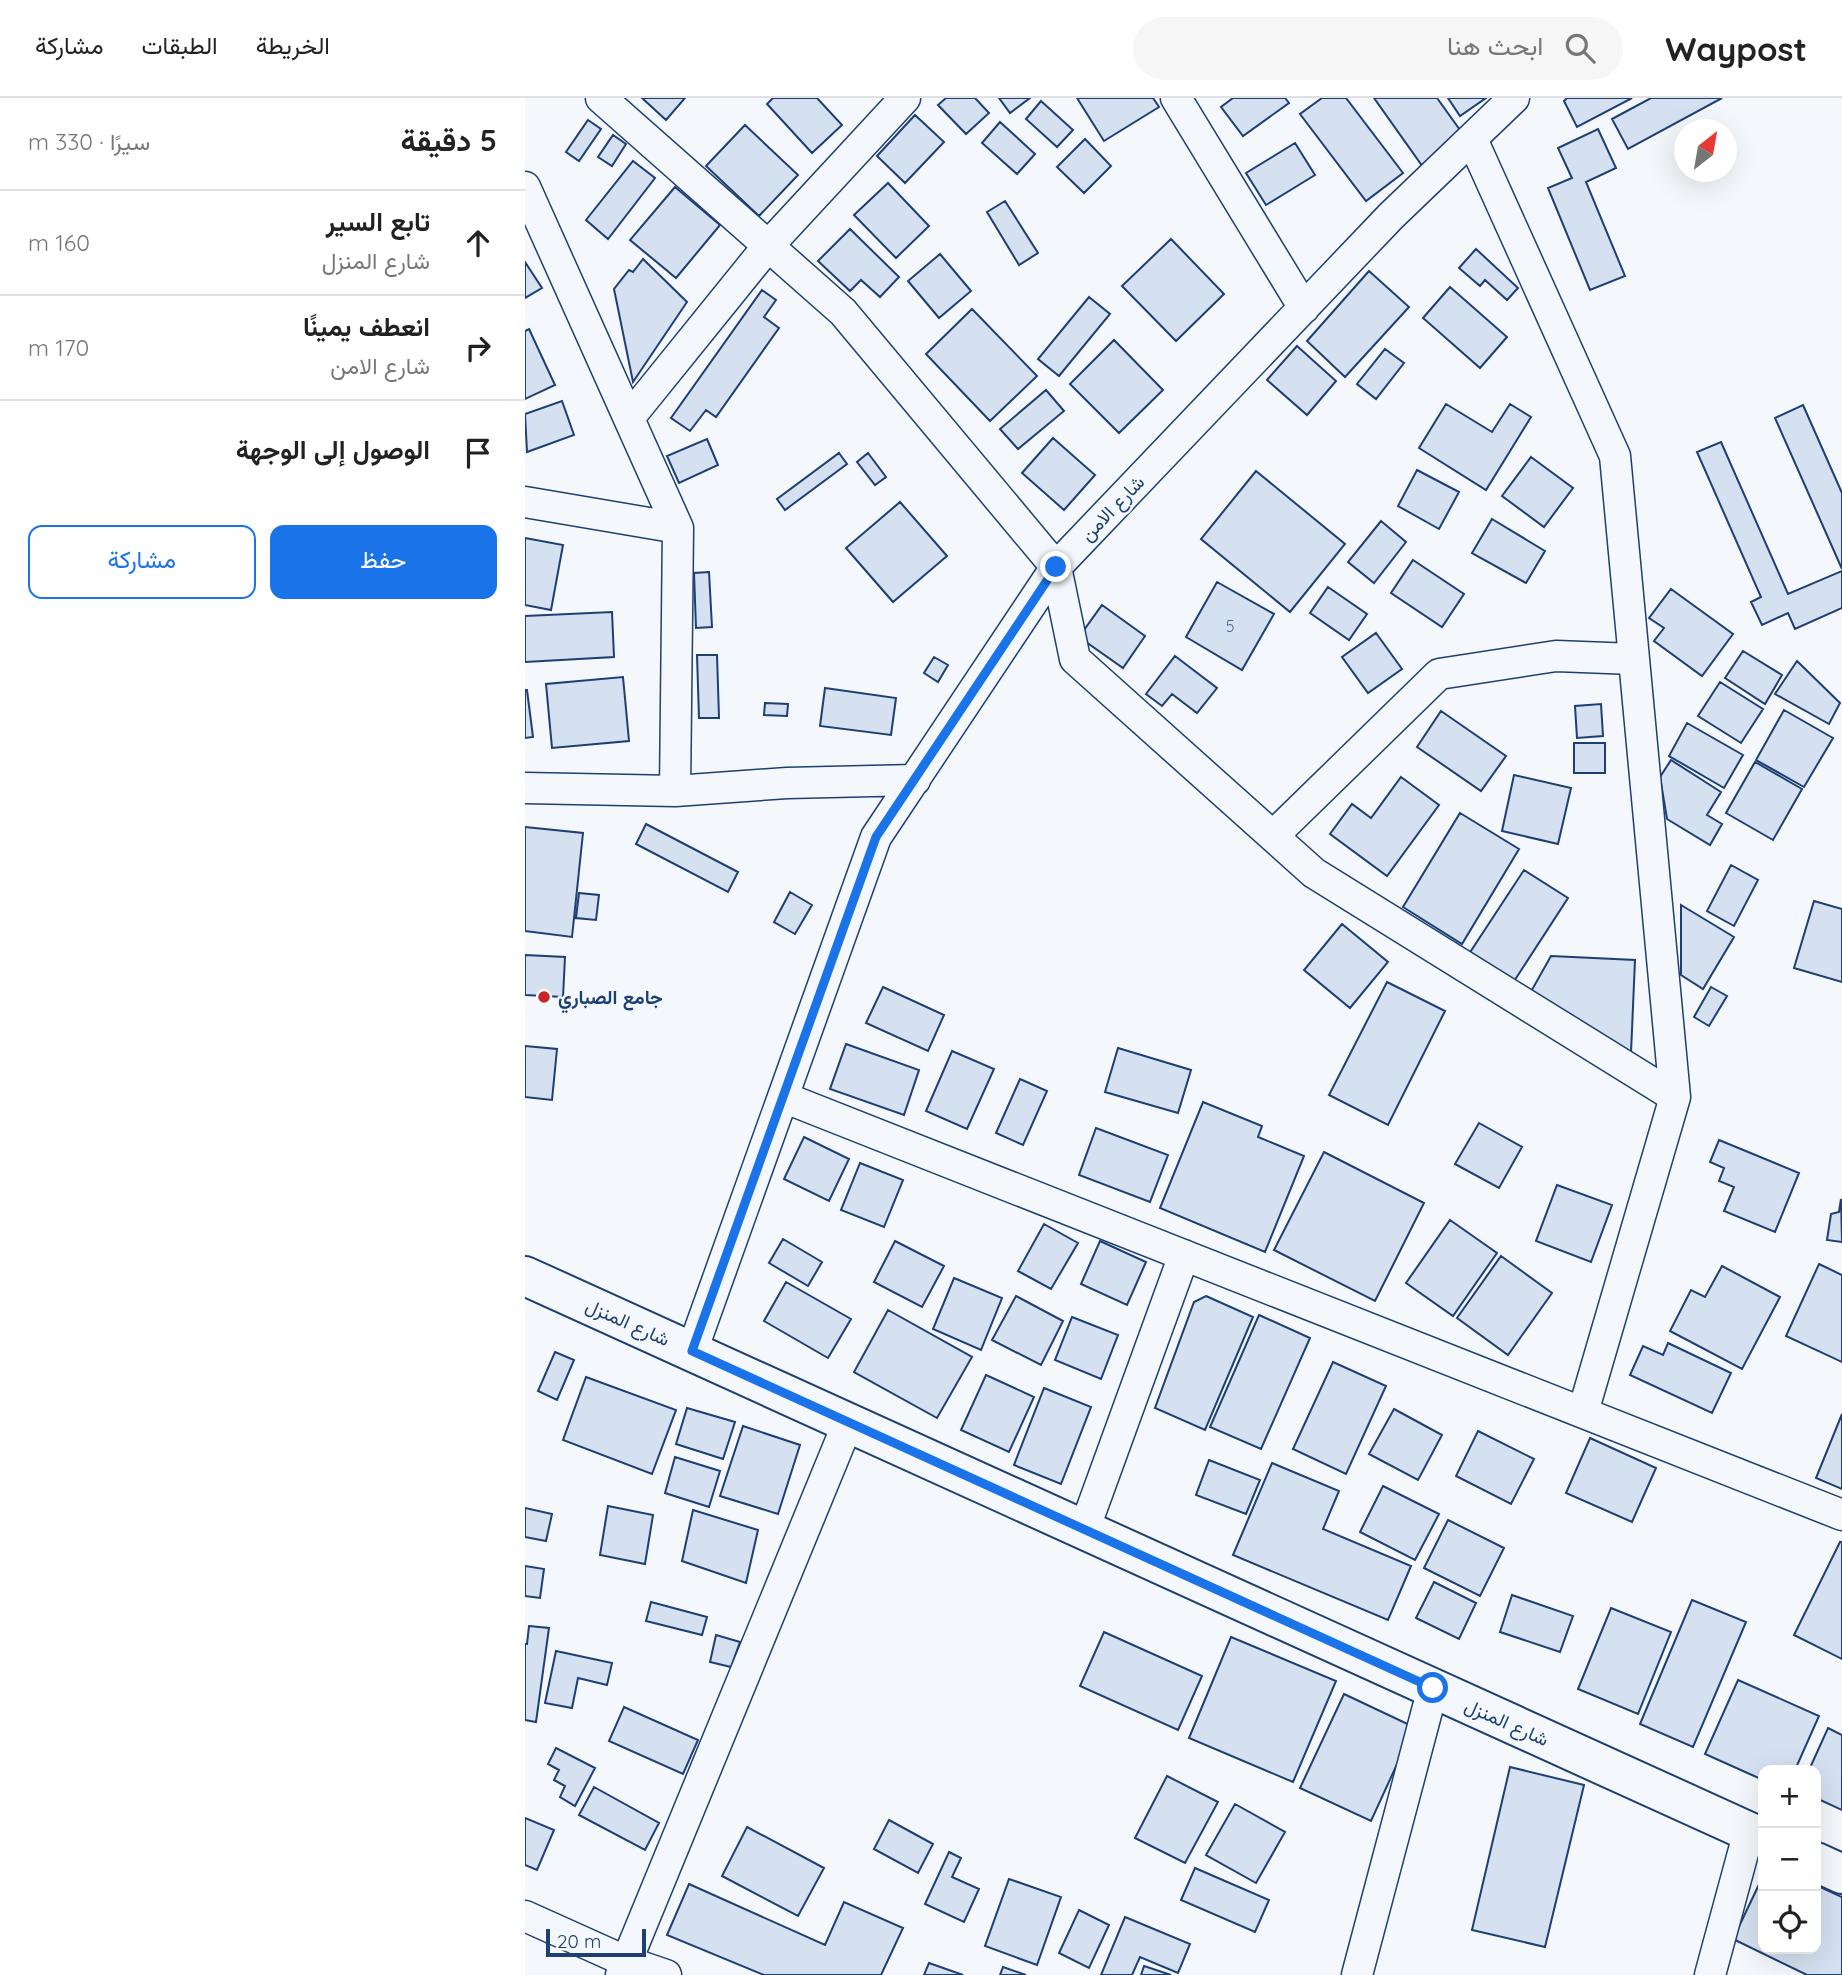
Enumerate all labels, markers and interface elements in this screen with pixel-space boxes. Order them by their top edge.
search box [1133,17,1623,80]
text: Waypost [1665,28,1807,69]
text: ابحث هنا [1447,29,1543,62]
icon: search [1561,29,1599,67]
text: مشاركة [35,30,103,60]
text: الطبقات [141,30,218,60]
text: الخريطة [256,30,330,60]
north arrow [1674,119,1737,182]
text: 5 دقيقة [401,121,497,159]
text: سيرًا · 330 m [28,127,150,156]
text: تابع السير [326,205,430,238]
icon: ahead [459,224,497,262]
text: 160 m [28,228,90,257]
text: شارع المنزل [322,246,430,275]
text: انعطف يمينًا [303,310,430,343]
icon: right [459,329,497,367]
text: 170 m [28,333,89,362]
text: شارع الامن [330,351,430,380]
text: الوصول إلى الوجهة [236,433,430,466]
icon: arrive [459,434,497,472]
street label: شارع الامن [1075,470,1150,547]
button: مشاركة [28,525,256,599]
button: حفظ [270,525,497,599]
route end [1040,551,1071,582]
house number: 5 [1226,616,1234,636]
place label: جامع الصباري [558,985,663,1014]
marker: جامع الصباري [536,989,552,1005]
street label: شارع المنزل [582,1293,674,1352]
route start [1417,1672,1448,1703]
street label: شارع المنزل [1461,1693,1553,1752]
map controls [1758,1765,1821,1954]
button: + [1758,1765,1821,1828]
button: − [1758,1828,1821,1891]
button: locate [1758,1891,1821,1954]
scale bar [546,1926,646,1958]
text: 20 m [557,1929,601,1953]

